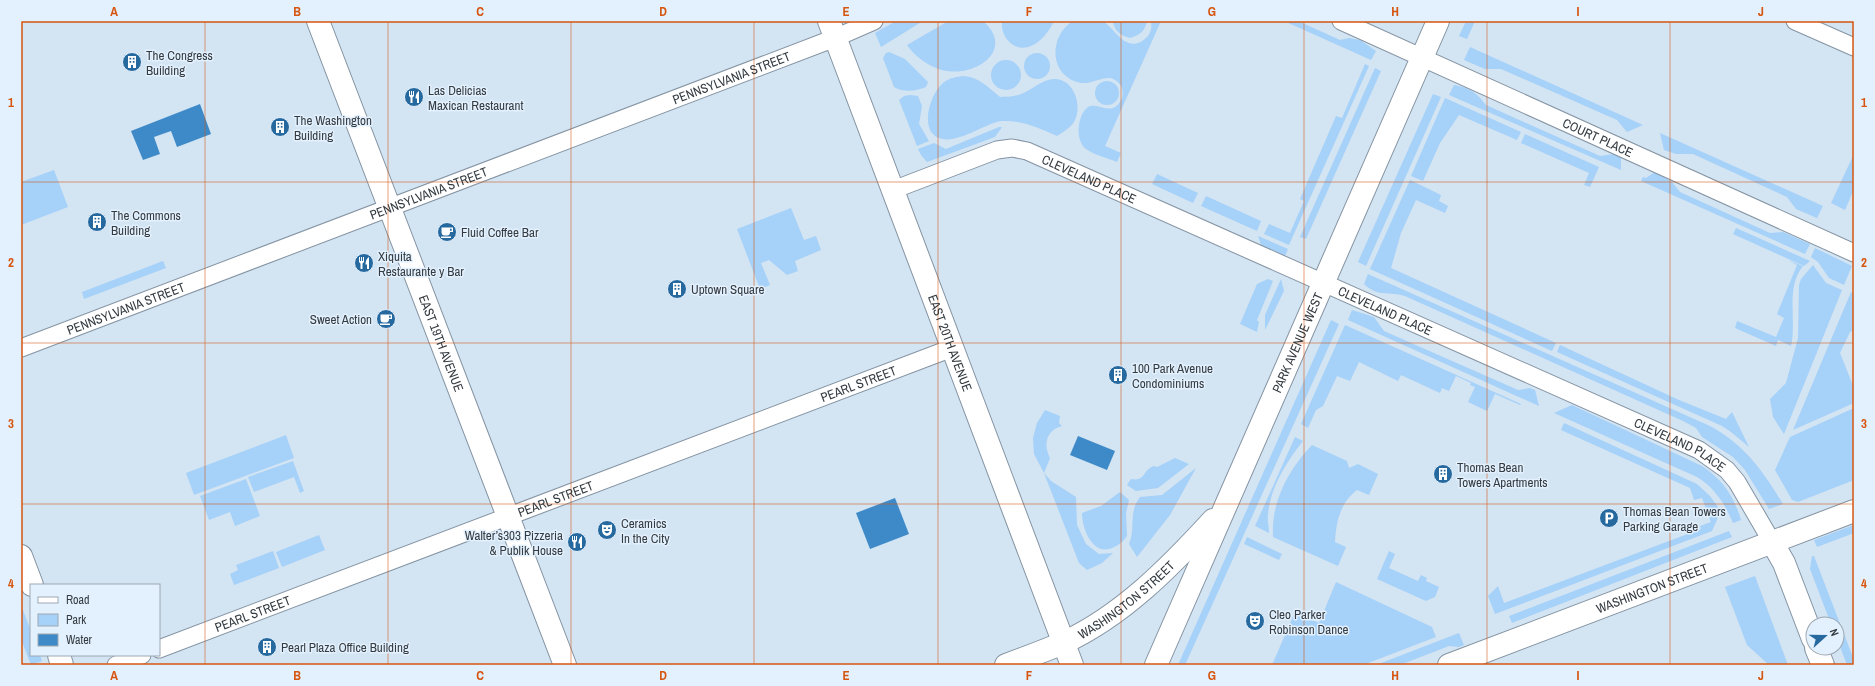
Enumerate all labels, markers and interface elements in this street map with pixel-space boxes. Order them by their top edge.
text: A [110,3,118,20]
text: B [293,3,301,20]
text: C [476,3,484,20]
text: D [659,3,667,20]
text: E [842,3,850,20]
text: F [1026,3,1033,20]
text: G [1208,3,1216,20]
text: H [1391,3,1399,20]
text: I [1577,3,1580,20]
text: J [1758,3,1764,20]
place label: The Congress Building [146,47,213,79]
street label: PENNSYLVANIA STREET [670,47,793,108]
building icon: The Congress Building [121,51,143,73]
place label: Las Delicias Maxican Restaurant [428,82,523,114]
restaurant icon: Las Delicias Maxican Restaurant [403,86,425,108]
text: 1 [8,94,14,111]
text: 1 [1861,94,1867,111]
place label: The Washington Building [294,112,372,144]
street label: COURT PLACE [1560,114,1636,161]
building icon: The Washington Building [269,116,291,138]
street label: CLEVELAND PLACE [1039,150,1139,207]
street label: PENNSYLVANIA STREET [367,163,490,223]
place label: The Commons Building [111,207,181,239]
building icon: The Commons Building [86,211,108,233]
cafe icon: Fluid Coffee Bar [436,221,458,243]
place label: Fluid Coffee Bar [461,224,539,241]
place label: Xiquita Restaurante y Bar [378,248,464,280]
restaurant icon: Xiquita Restaurante y Bar [353,252,375,274]
text: 2 [8,254,14,271]
text: 2 [1861,254,1867,271]
street label: PENNSYLVANIA STREET [64,278,187,338]
building icon: Uptown Square [666,278,688,300]
place label: Uptown Square [691,281,765,298]
street label: CLEVELAND PLACE [1335,282,1435,339]
street label: PARK AVENUE WEST [1268,289,1327,395]
street label: EAST 19TH AVENUE [415,292,468,394]
street label: EAST 20TH AVENUE [924,292,976,394]
cafe icon: Sweet Action [375,308,397,330]
place label: Sweet Action [310,311,372,328]
place label: 100 Park Avenue Condominiums [1132,360,1213,392]
street label: PEARL STREET [818,361,899,406]
building icon: 100 Park Avenue Condominiums [1107,364,1129,386]
street label: CLEVELAND PLACE [1631,414,1729,475]
text: 3 [8,415,14,432]
text: 3 [1861,415,1867,432]
place label: Thomas Bean Towers Apartments [1457,459,1548,491]
building icon: Thomas Bean Towers Apartments [1432,463,1454,485]
street label: PEARL STREET [515,476,596,521]
place label: Thomas Bean Towers Parking Garage [1623,503,1726,535]
parking icon: Thomas Bean Towers Parking Garage [1598,507,1620,529]
place label: Ceramics In the City [621,515,670,547]
theatre icon: Ceramics In the City [596,519,618,541]
place label: Walter’s303 Pizzeria & Publik House [465,527,563,559]
restaurant icon: Walter’s303 Pizzeria & Publik House [566,531,588,553]
street label: WASHINGTON STREET [1075,557,1178,642]
street label: WASHINGTON STREET [1594,559,1710,617]
text: 4 [8,575,14,592]
text: 4 [1861,575,1867,592]
legend [30,584,160,656]
street label: PEARL STREET [212,591,293,636]
text: Road [66,592,90,608]
place label: Cleo Parker Robinson Dance [1269,606,1348,638]
theatre icon: Cleo Parker Robinson Dance [1244,610,1266,632]
text: Park [66,612,86,628]
north arrow [1805,616,1845,656]
text: N [1827,627,1842,638]
text: Water [66,632,93,648]
building icon: Pearl Plaza Office Building [256,636,278,658]
place label: Pearl Plaza Office Building [281,639,409,656]
text: A [110,667,118,684]
text: B [293,667,301,684]
text: C [476,667,484,684]
text: D [659,667,667,684]
text: E [842,667,850,684]
text: F [1026,667,1033,684]
text: G [1208,667,1216,684]
text: H [1391,667,1399,684]
text: I [1577,667,1580,684]
text: J [1758,667,1764,684]

